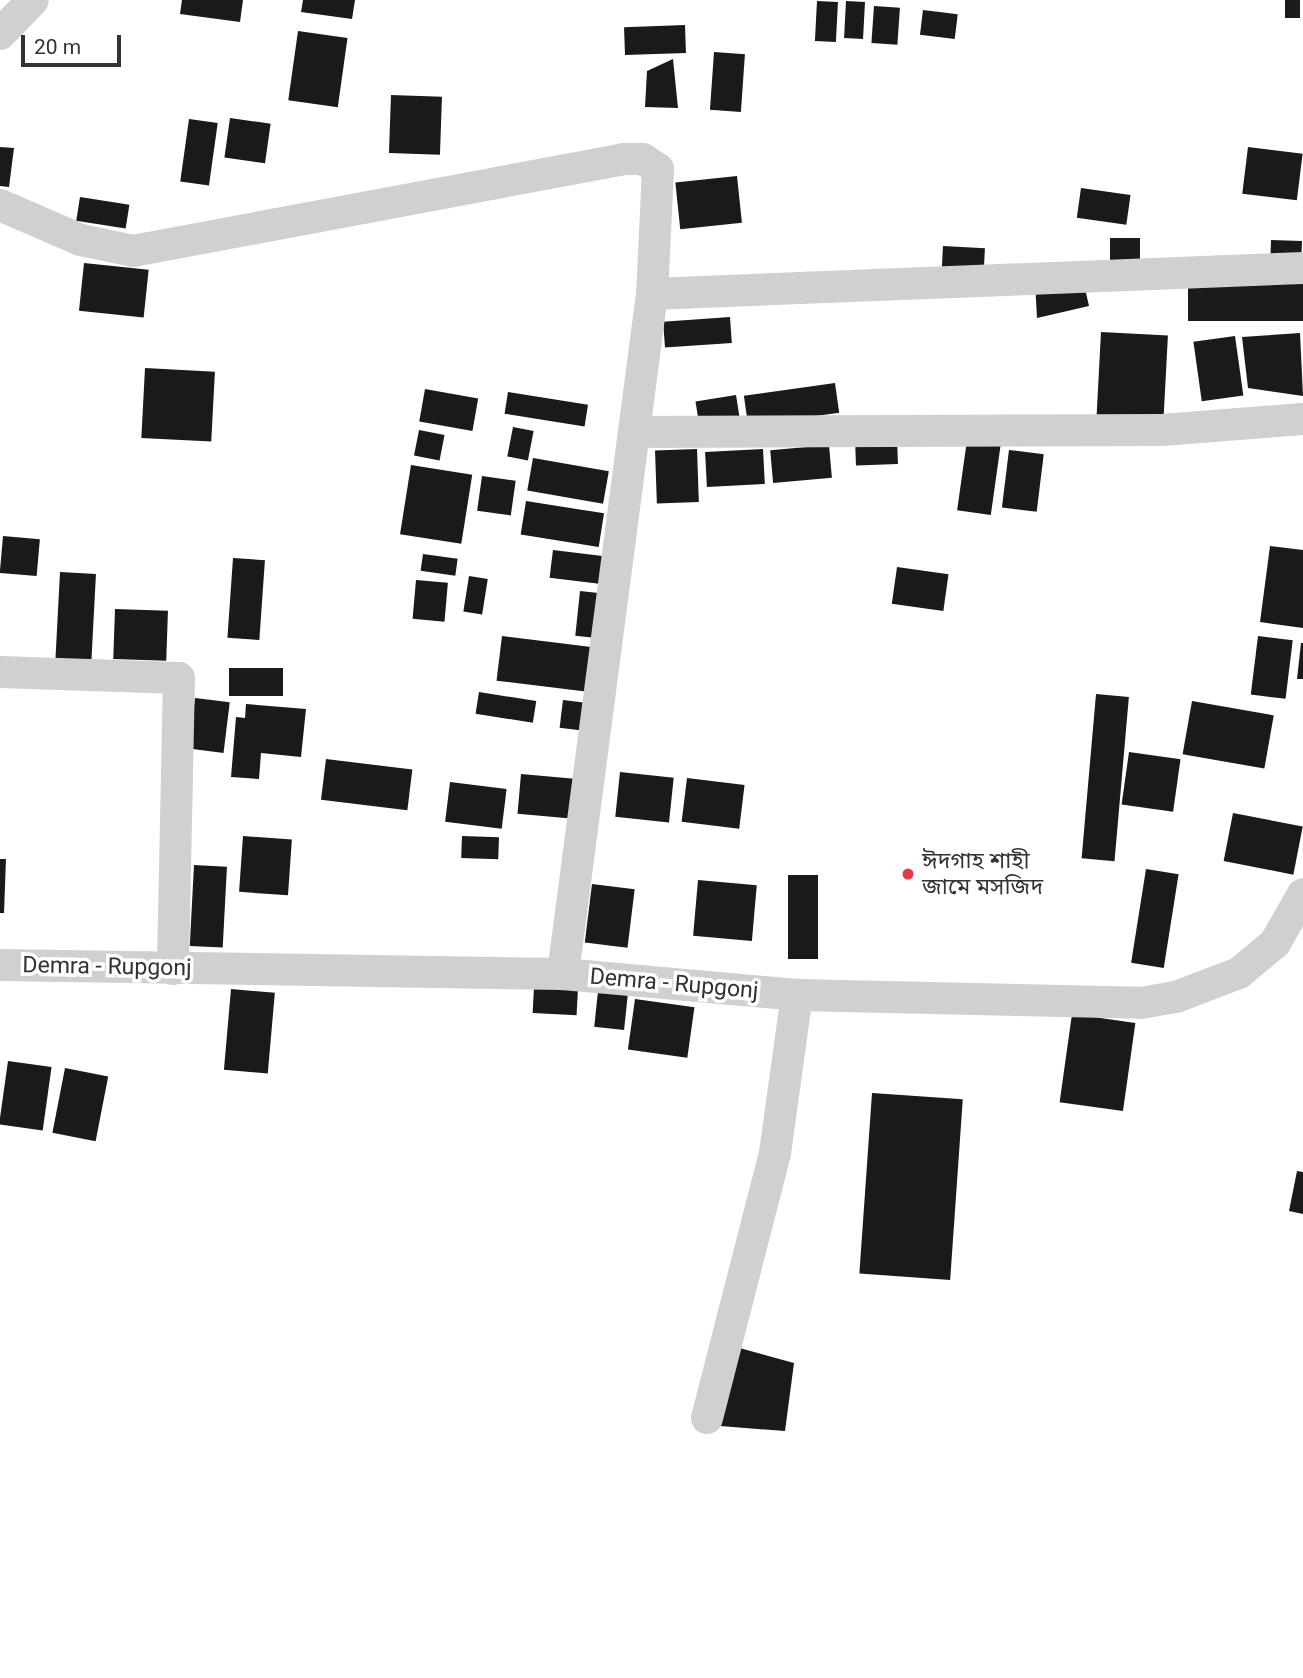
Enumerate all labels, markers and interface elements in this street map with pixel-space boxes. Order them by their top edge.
scale bar [24,21,124,65]
text: 20 m [34,35,81,59]
place label: ঈদগাহ শাহী জামে মসজিদ [922,847,1043,901]
marker: ঈদগাহ শাহী জামে মসজিদ [900,866,916,882]
street label: Demra - Rupgonj [22,952,192,982]
street label: Demra - Rupgonj [589,963,759,1005]

